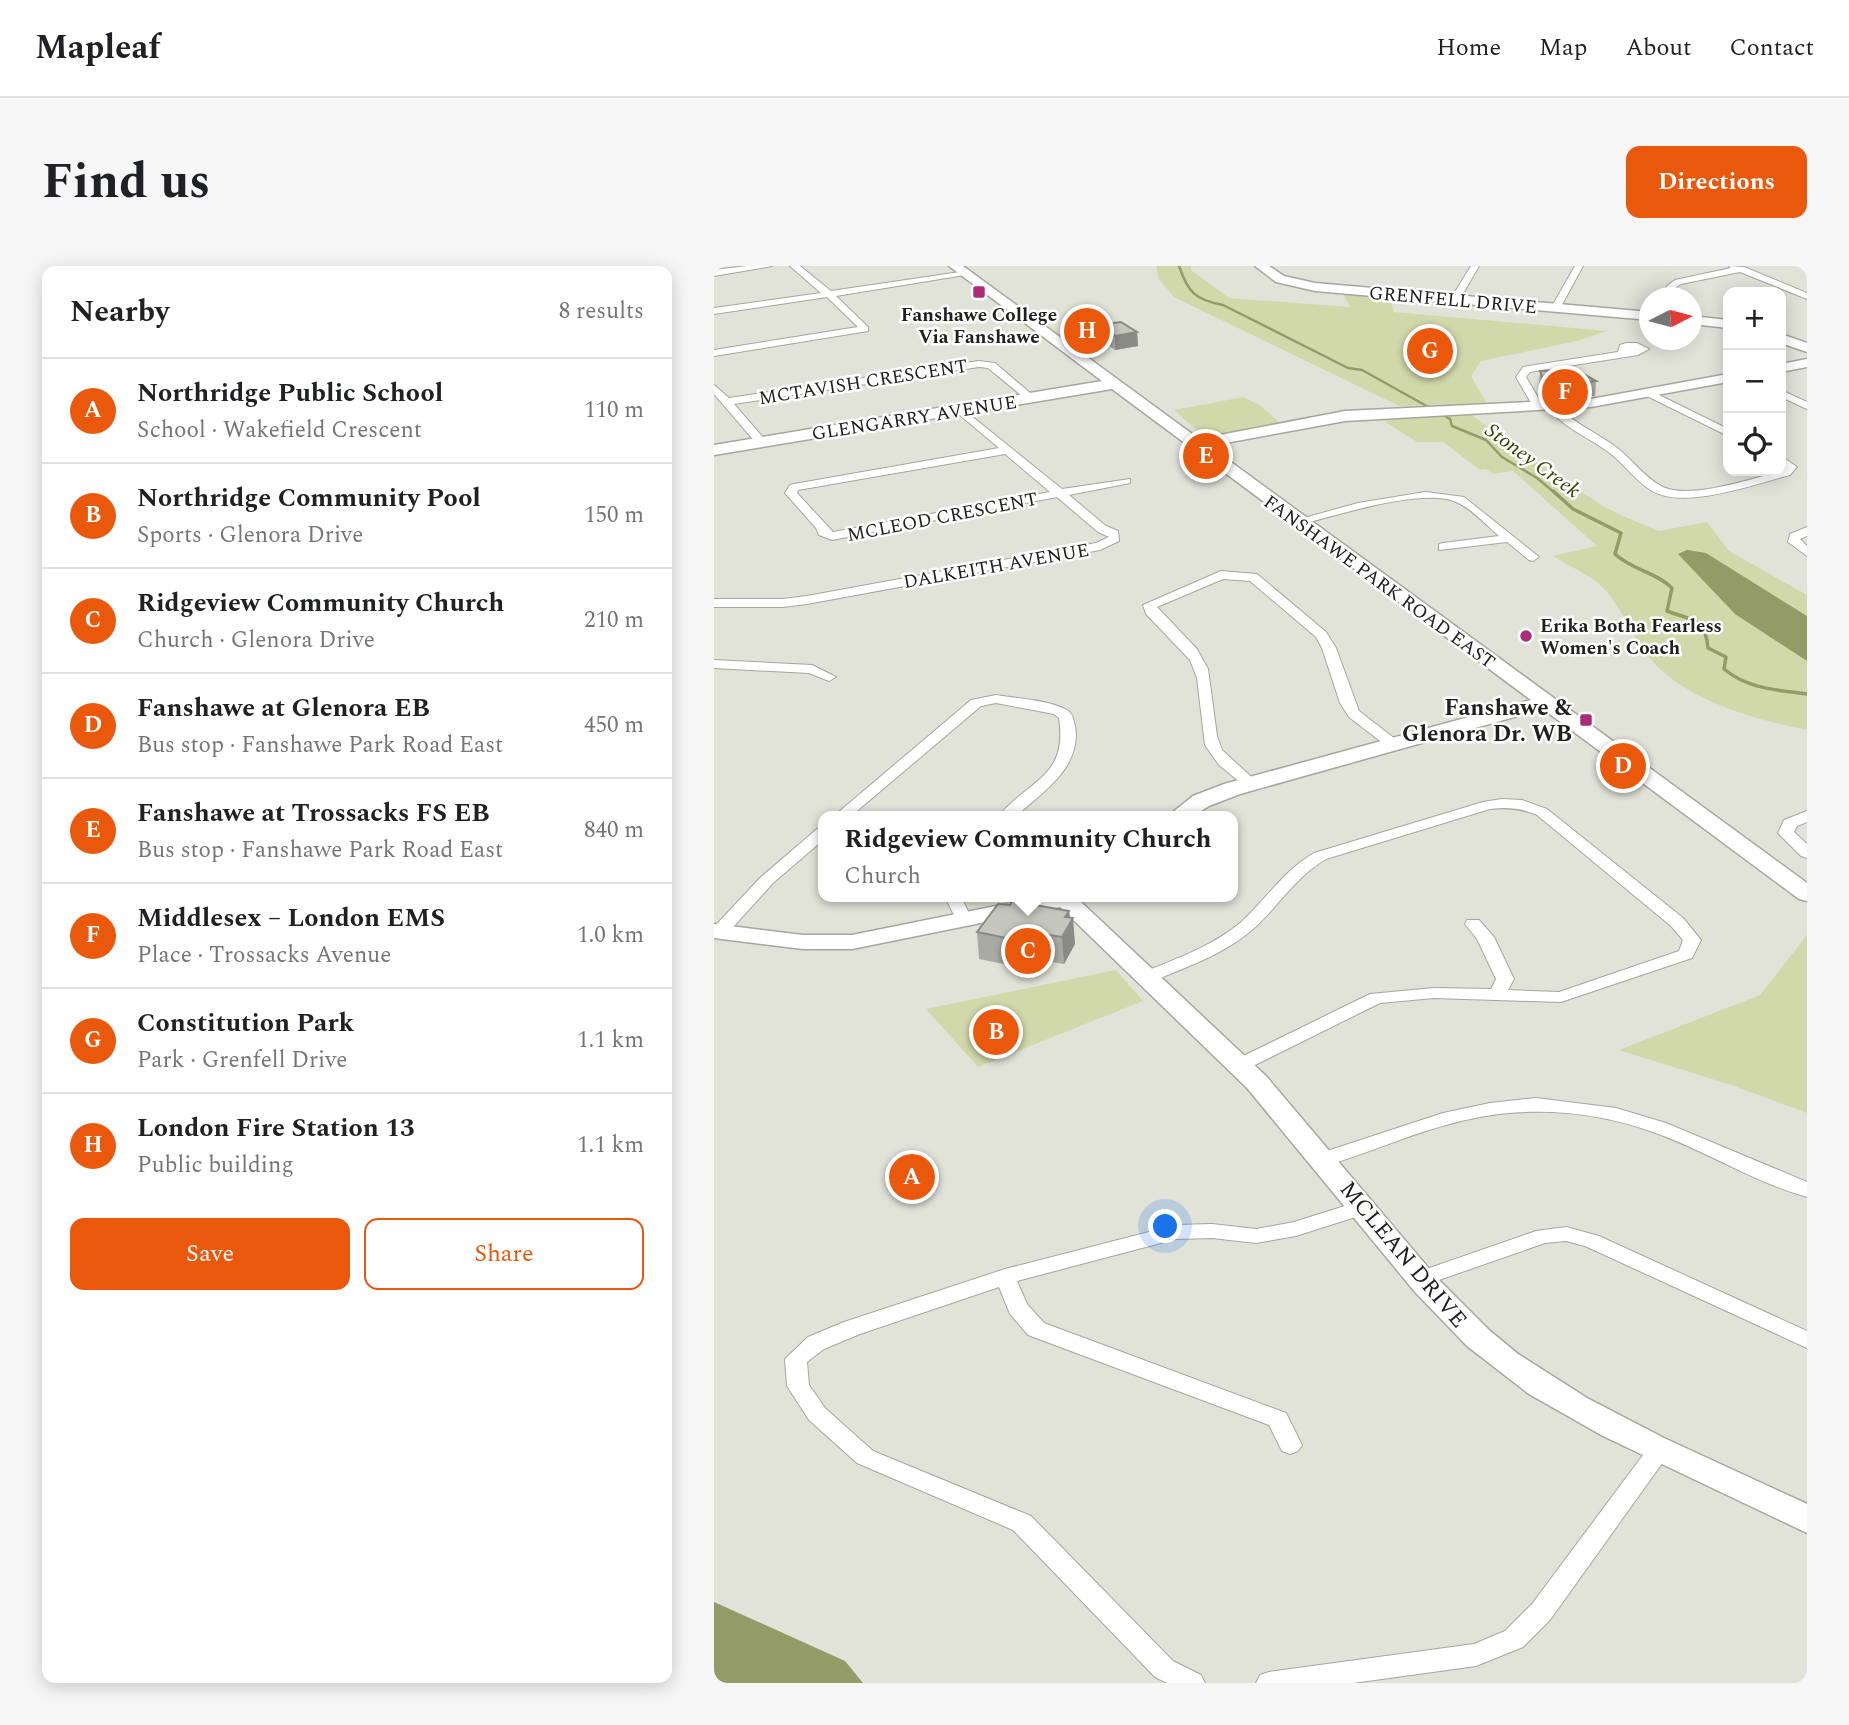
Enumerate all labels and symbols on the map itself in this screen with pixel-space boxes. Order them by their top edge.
street label: GRENFELL DRIVE [1368,279,1538,322]
marker: Fanshawe College Via Fanshawe [971,284,987,300]
north arrow [1639,287,1702,350]
place label: Fanshawe College Via Fanshawe [901,301,1057,352]
pin: H [1064,305,1110,357]
pin: G [1407,325,1453,377]
street label: MCTAVISH CRESCENT [757,352,970,413]
pin: F [1542,366,1588,418]
street label: GLENGARRY AVENUE [810,388,1019,449]
water label: Stoney Creek [1478,415,1587,507]
pin: E [1183,430,1229,482]
street label: MCLEOD CRESCENT [844,485,1040,550]
street label: FANSHAWE PARK ROAD EAST [1257,488,1501,676]
street label: DALKEITH AVENUE [901,536,1092,597]
place label: Erika Botha Fearless Women's Coach [1540,612,1722,663]
marker: Erika Botha Fearless Women's Coach [1518,628,1534,644]
place label: Fanshawe & Glenora Dr. WB [1402,691,1572,752]
marker: Fanshawe & Glenora Dr. WB [1578,712,1594,728]
pin: D [1600,740,1646,792]
pin: C [1005,925,1051,977]
pin: B [973,1006,1019,1058]
pin: A [889,1151,935,1203]
street label: MCLEAN DRIVE [1331,1173,1475,1336]
your location [1148,1209,1182,1243]

